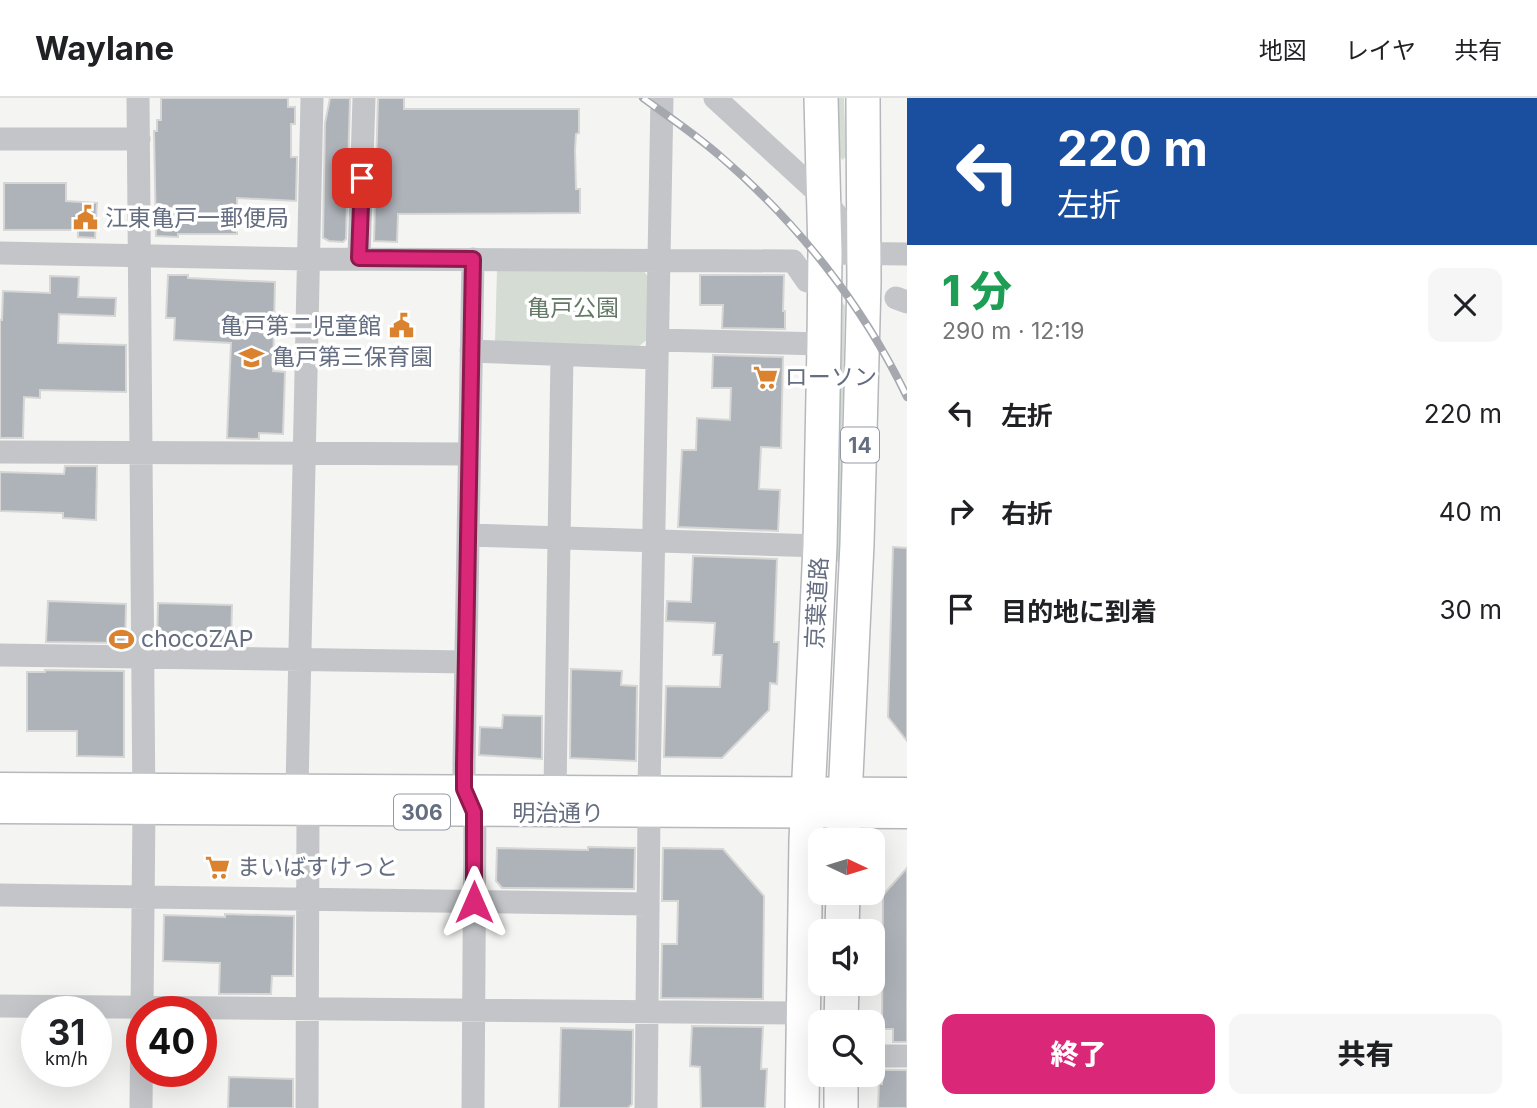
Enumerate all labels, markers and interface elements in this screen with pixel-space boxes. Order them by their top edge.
text: Waylane [35,28,174,68]
text: 地図 [1259,36,1307,65]
text: レイヤ [1345,36,1416,65]
text: 共有 [1454,36,1502,65]
text: 220 m [1057,119,1208,178]
icon: left [942,126,1033,217]
pin [332,148,392,208]
icon: arrive [343,159,381,197]
text: 左折 [1057,185,1121,224]
public building icon: 江東亀戸一郵便局 [71,204,99,232]
place label: 江東亀戸一郵便局 [105,204,289,232]
text: 1 分 [942,265,1012,316]
button: close [1428,268,1502,342]
park label: 亀戸公園 [527,294,619,322]
place label: 亀戸第二児童館 [220,312,381,340]
public building icon: 亀戸第二児童館 [387,312,415,340]
text: 290 m · 12:19 [942,317,1085,345]
school or university icon: 亀戸第三保育園 [238,343,266,371]
place label: 亀戸第三保育園 [272,343,433,371]
supermarket icon: ローソン [751,363,779,391]
place label: ローソン [785,363,877,391]
icon: left [942,394,980,432]
text: 220 m [1424,398,1502,429]
text: 左折 [1001,400,1053,431]
road number: 14 [841,428,879,462]
icon: right [942,492,980,530]
text: 40 m [1439,496,1502,527]
text: 右折 [1001,498,1053,529]
street label: 京葉道路 [801,556,833,650]
icon: arrive [942,590,980,628]
text: 30 m [1439,594,1502,625]
text: 目的地に到着 [1001,596,1157,627]
sports icon: chocoZAP [107,625,135,653]
place label: chocoZAP [141,625,253,653]
road number: 306 [394,794,450,830]
street label: 明治通り [512,799,604,827]
north arrow [808,828,886,905]
map controls [808,828,885,1087]
supermarket icon: まいばすけっと [203,853,231,881]
place label: まいばすけっと [237,853,398,881]
position arrow [437,865,511,939]
button: sound [808,919,885,996]
speed limit sign: 40 [126,996,217,1087]
button: search [808,1010,885,1087]
text: 31 [48,1011,85,1053]
button: 終了 [942,1014,1215,1094]
button: 共有 [1229,1014,1502,1094]
text: km/h [45,1048,88,1069]

